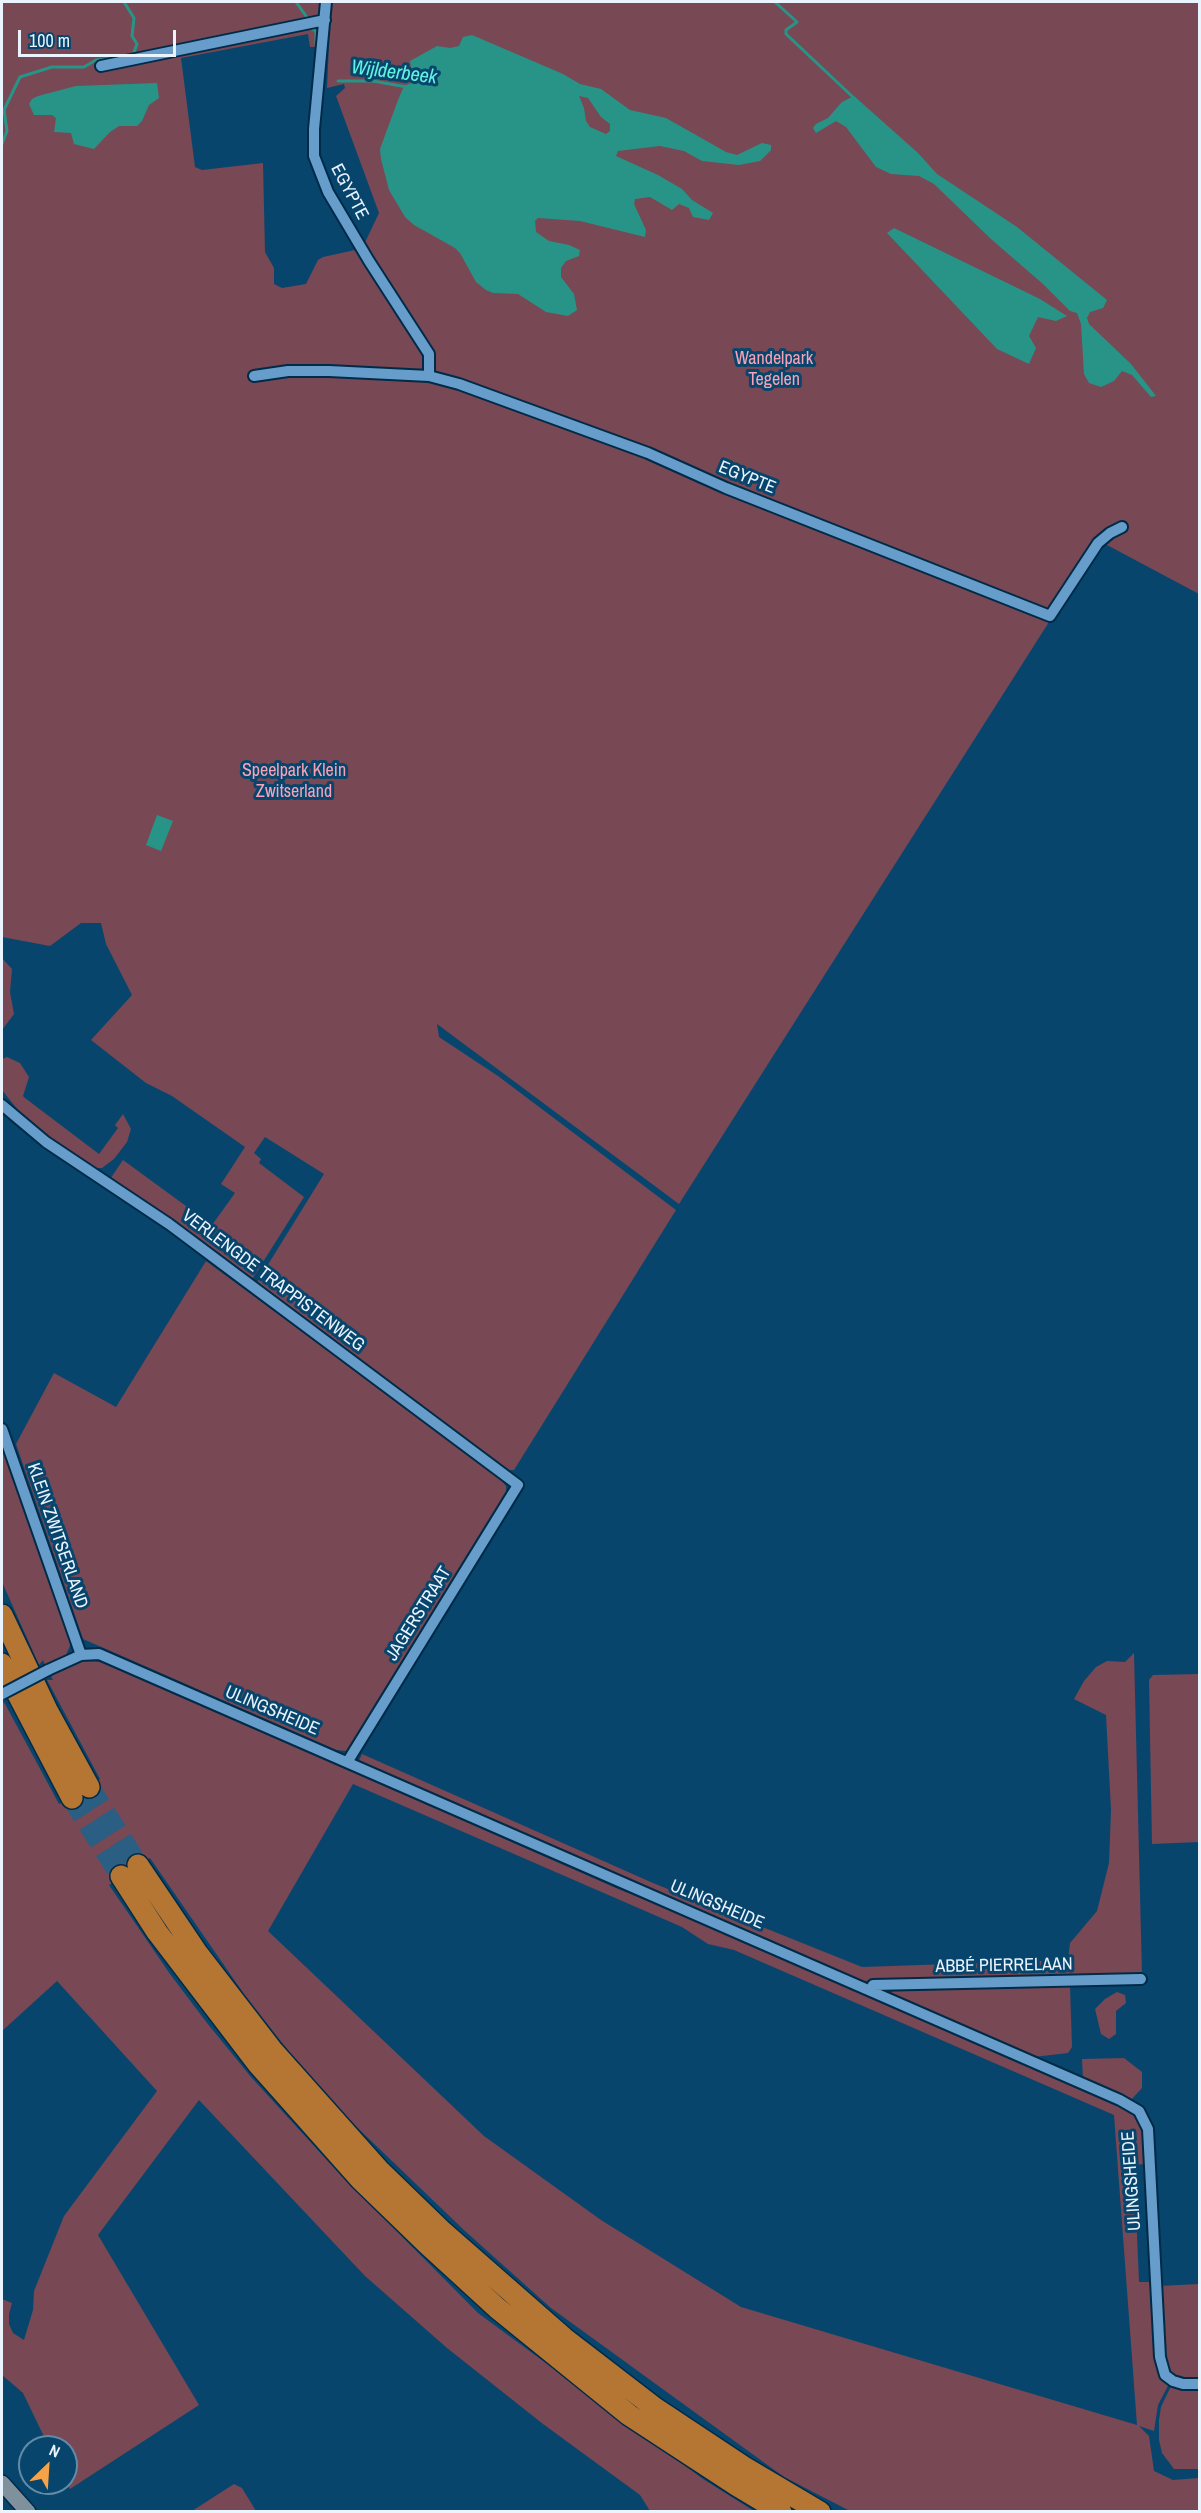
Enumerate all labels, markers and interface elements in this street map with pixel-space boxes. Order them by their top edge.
scale bar [21,18,178,56]
text: 100 m [29,28,70,53]
water label: Wijlderbeek [350,56,438,90]
street label: EGYPTE [325,160,373,224]
park label: Wandelpark Tegelen [735,348,813,391]
street label: EGYPTE [715,457,779,499]
park label: Speelpark Klein Zwitserland [242,760,346,802]
street label: VERLENGDE TRAPPISTENWEG [177,1205,369,1357]
street label: KLEIN ZWITSERLAND [22,1460,92,1612]
street label: JAGERSTRAAT [382,1563,456,1665]
street label: ULINGSHEIDE [222,1682,322,1740]
street label: ULINGSHEIDE [667,1876,767,1934]
street label: ABBÉ PIERRELAAN [935,1954,1073,1978]
street label: ULINGSHEIDE [1118,2130,1146,2232]
north arrow [18,2435,78,2495]
text: N [46,2439,64,2462]

